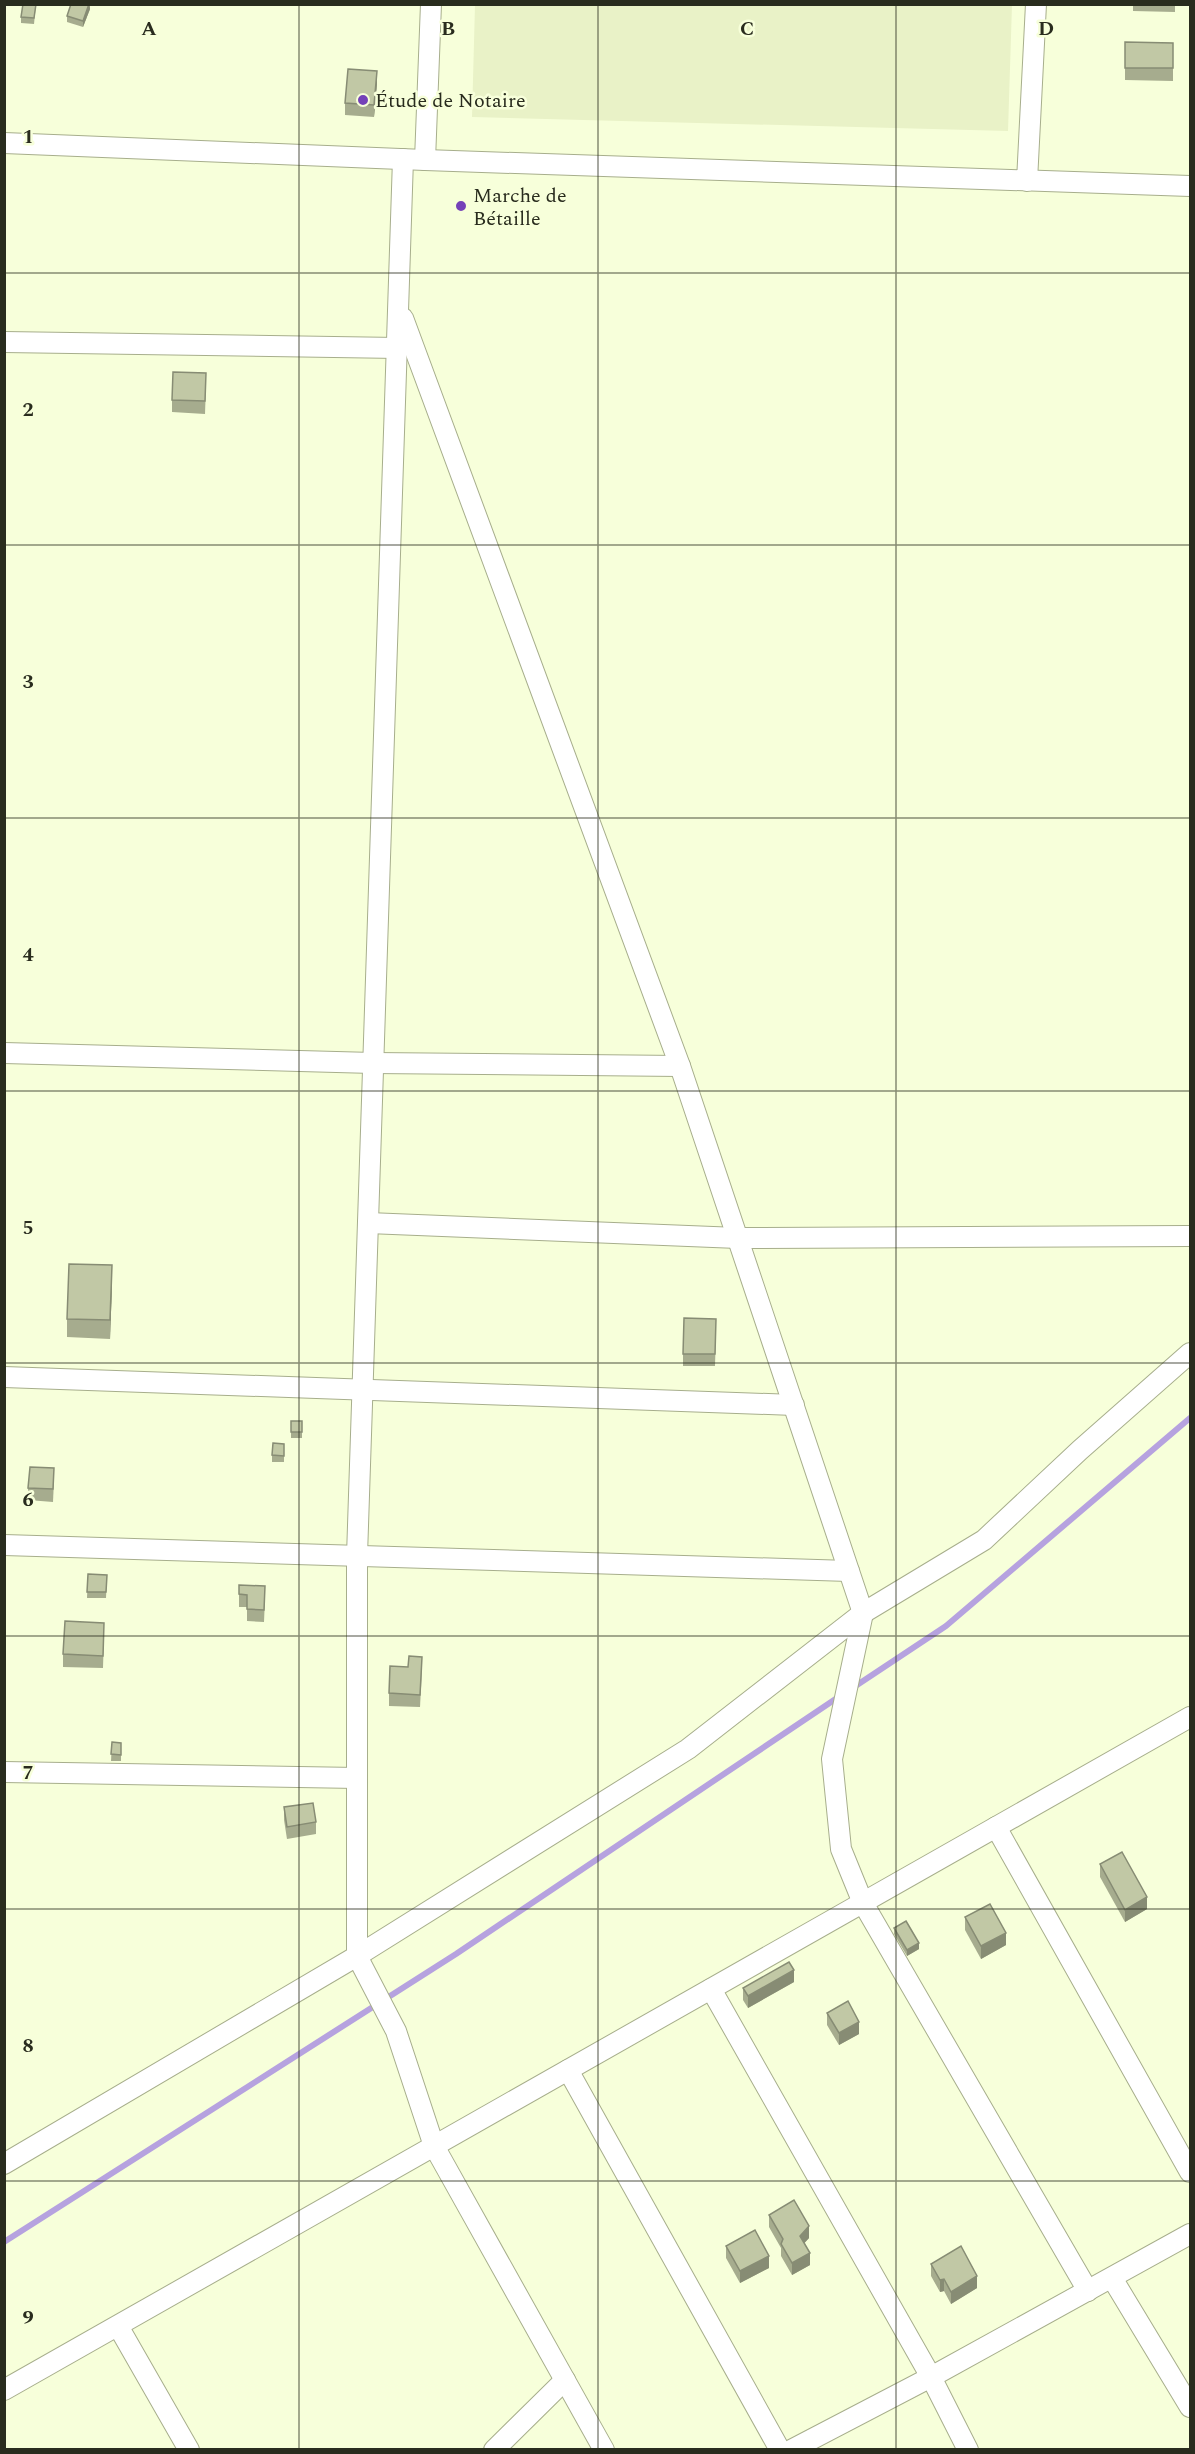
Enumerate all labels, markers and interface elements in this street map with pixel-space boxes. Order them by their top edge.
text: A [141,14,157,44]
text: B [441,14,455,44]
text: C [740,14,754,44]
text: D [1038,14,1054,44]
place label: Étude de Notaire [375,86,526,116]
marker: Étude de Notaire [356,93,370,107]
text: 1 [22,122,34,152]
place label: Marche de Bétaille [473,181,567,234]
marker: Marche de Bétaille [454,199,468,213]
text: 2 [22,395,34,425]
text: 3 [22,667,34,697]
text: 4 [22,940,34,970]
text: 5 [22,1213,34,1243]
text: 6 [22,1485,34,1515]
text: 7 [22,1758,34,1788]
text: 8 [22,2031,34,2061]
text: 9 [22,2303,34,2333]

